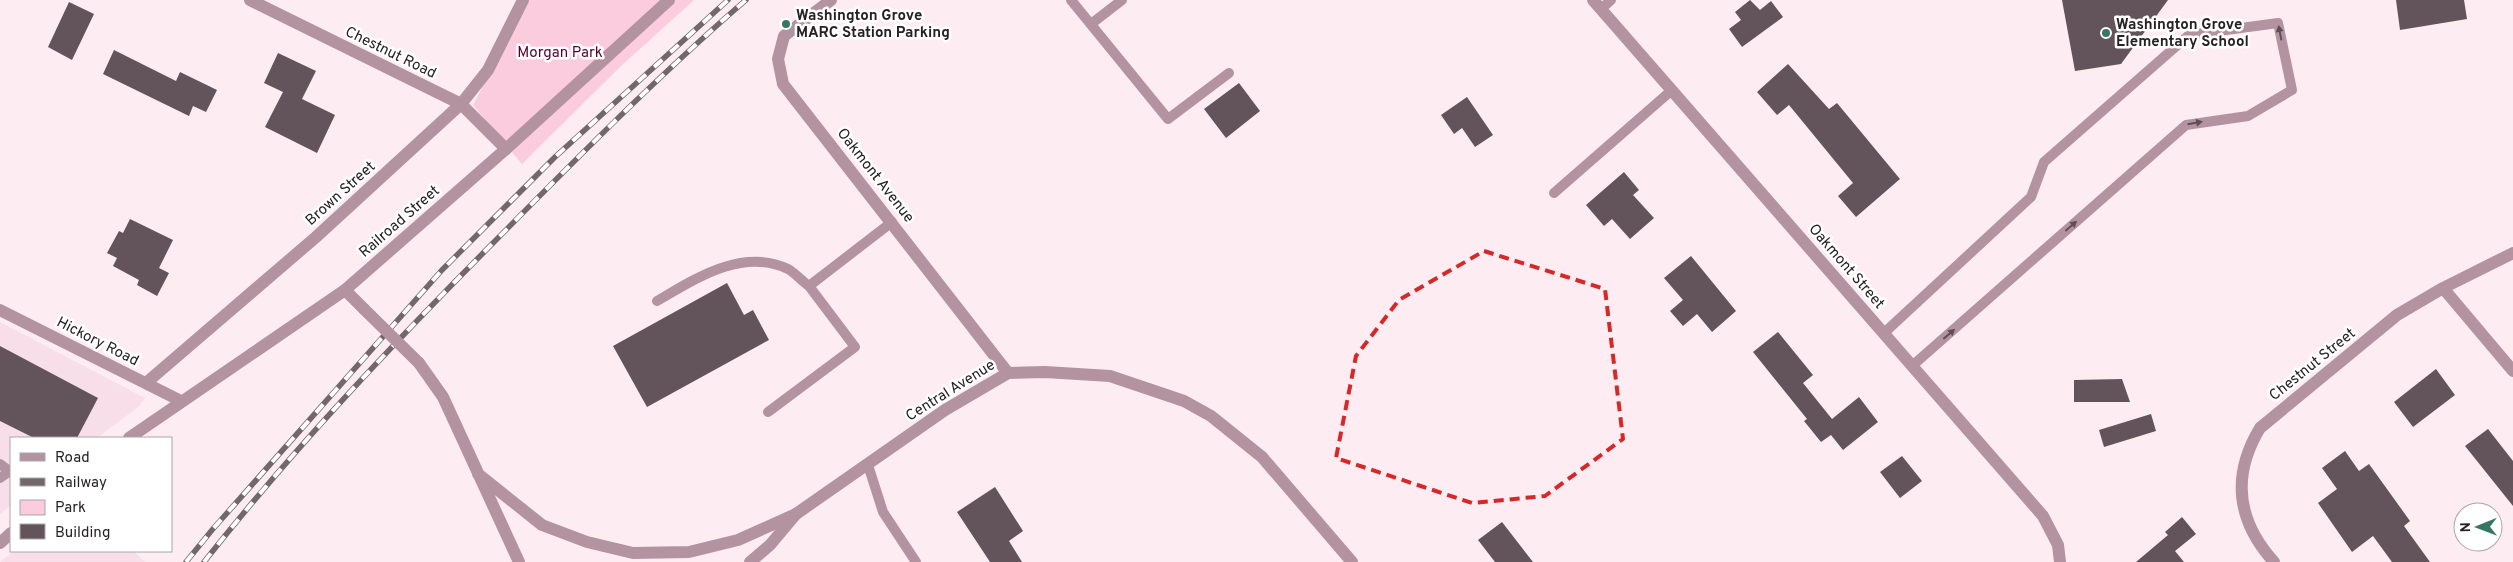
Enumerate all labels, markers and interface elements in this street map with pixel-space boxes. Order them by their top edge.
place label: Washington Grove MARC Station Parking [796,7,950,43]
place label: Washington Grove Elementary School [2116,16,2249,52]
marker: Washington Grove MARC Station Parking [780,18,792,30]
street label: Chestnut Road [342,23,439,84]
one-way arrow [2276,26,2284,41]
marker: Washington Grove Elementary School [2100,27,2112,39]
park label: Morgan Park [517,44,603,63]
one-way arrow [2187,119,2203,127]
street label: Oakmont Avenue [832,125,918,227]
street label: Brown Street [302,158,380,230]
street label: Railroad Street [356,182,444,262]
street label: Oakmont Street [1804,221,1888,313]
one-way arrow [2064,221,2077,232]
street label: Hickory Road [53,313,142,371]
street label: Chestnut Street [2266,325,2360,406]
one-way arrow [1942,328,1955,339]
street label: Central Avenue [903,356,999,426]
legend [10,437,172,552]
text: Road [55,449,90,468]
text: Railway [55,474,107,493]
text: Park [55,499,86,518]
north arrow [2453,502,2503,552]
text: N [2458,522,2475,532]
text: Building [55,524,110,543]

